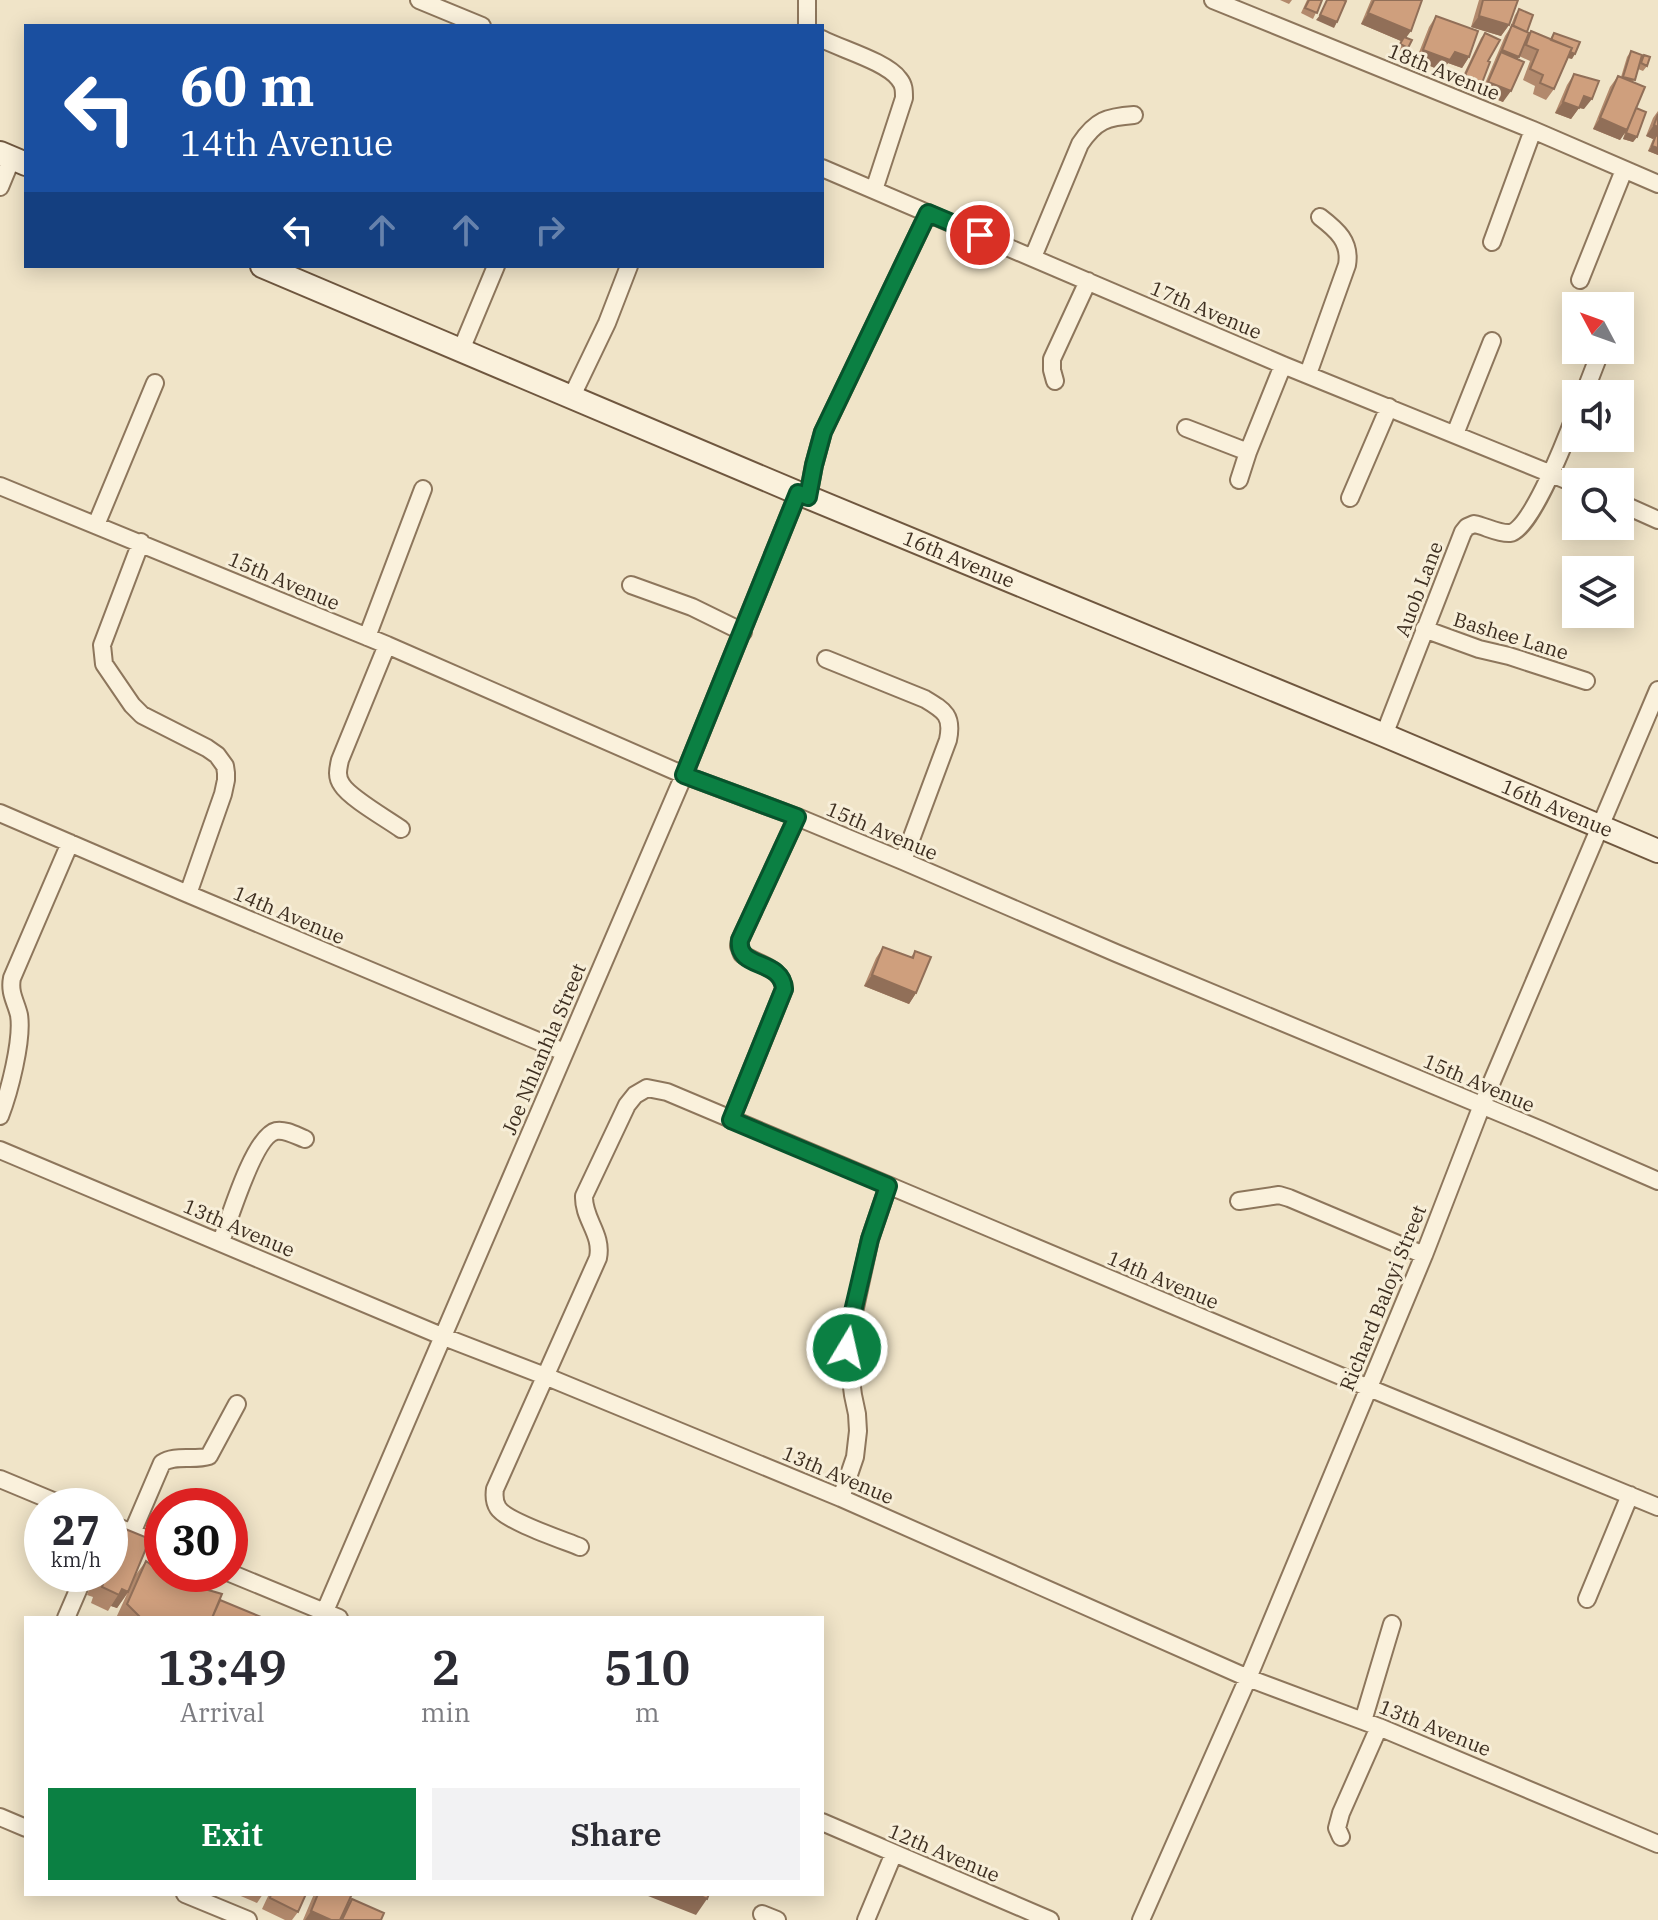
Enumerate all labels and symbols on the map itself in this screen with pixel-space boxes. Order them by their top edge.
street label: 18th Avenue [1384,37,1504,106]
pin [946,201,1014,269]
street label: 17th Avenue [1146,274,1266,345]
north arrow [1562,292,1634,364]
street label: 16th Avenue [899,524,1019,594]
street label: Auob Lane [1388,537,1449,640]
street label: 15th Avenue [224,545,344,616]
street label: Bashee Lane [1450,605,1572,666]
street label: 16th Avenue [1497,772,1617,843]
street label: 15th Avenue [822,795,942,866]
street label: 14th Avenue [229,879,349,950]
street label: Joe Nhlanhla Street [495,959,592,1139]
street label: 15th Avenue [1419,1047,1539,1118]
street label: 13th Avenue [179,1192,299,1263]
street label: Richard Baloyi Street [1333,1201,1432,1395]
street label: 14th Avenue [1103,1244,1223,1315]
position arrow [805,1306,889,1390]
street label: 13th Avenue [778,1439,898,1510]
speed limit sign: 30 [144,1488,248,1592]
street label: 13th Avenue [1375,1693,1495,1762]
street label: 12th Avenue [884,1817,1004,1888]

